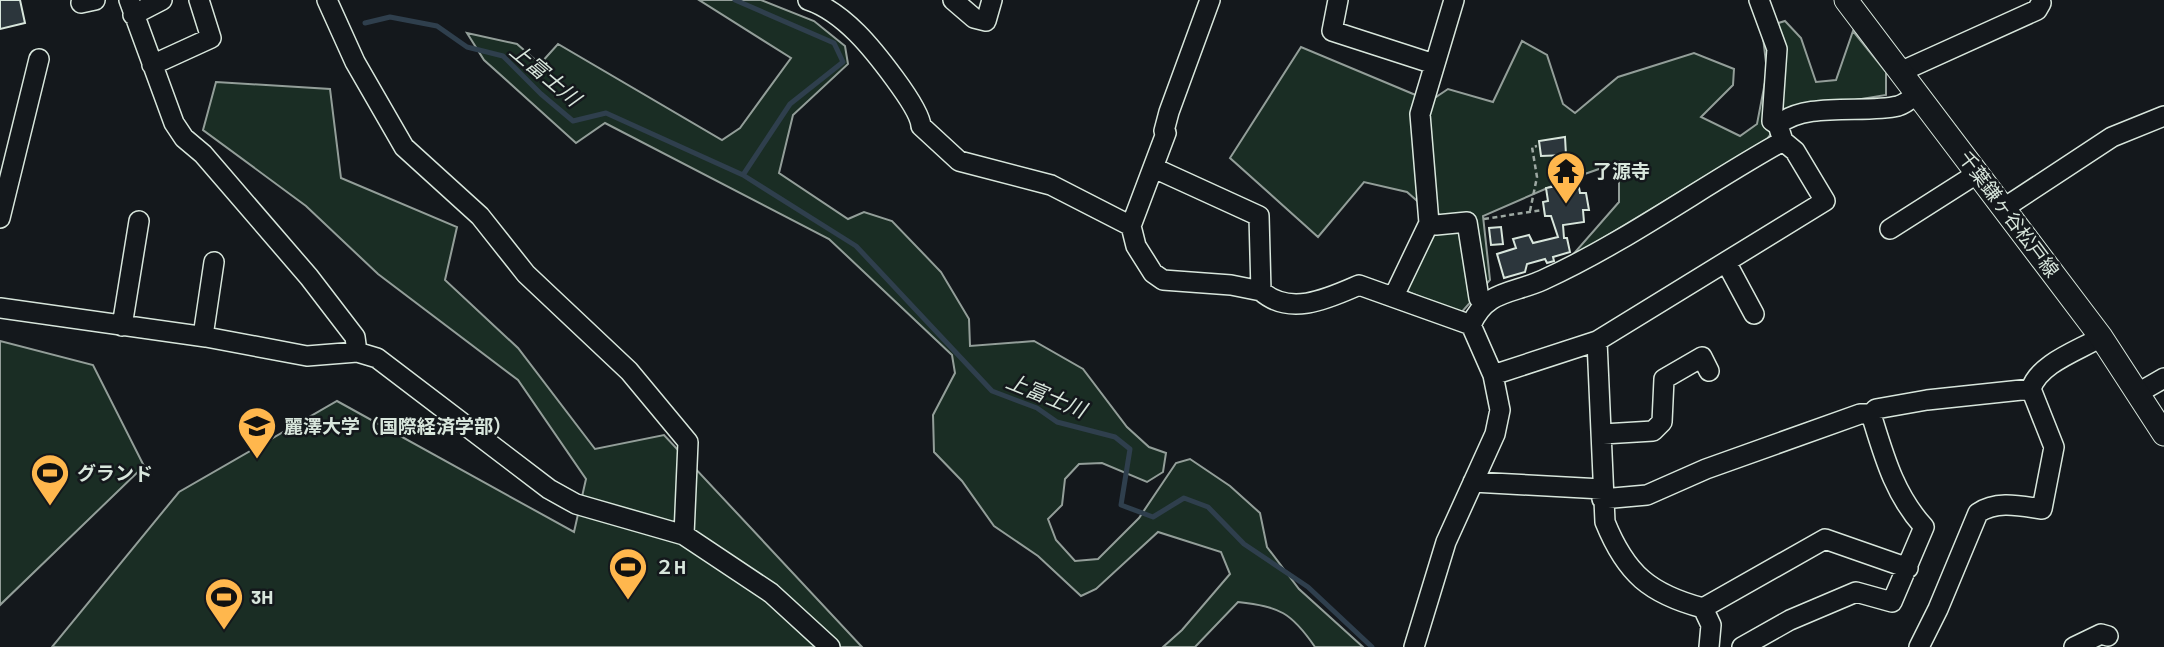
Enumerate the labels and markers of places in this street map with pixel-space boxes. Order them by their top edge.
temple icon: 了源寺 [1545,150,1587,205]
place label: 了源寺 [1593,159,1650,182]
school or university icon: 麗澤大学（国際経済学部） [236,405,278,460]
place label: 麗澤大学（国際経済学部） [284,414,512,437]
sports icon: グランド [29,452,71,507]
place label: グランド [77,461,153,484]
sports icon: ２H [607,546,649,601]
place label: ２H [655,555,686,578]
sports icon: 3H [203,576,245,631]
place label: 3H [251,585,273,608]

